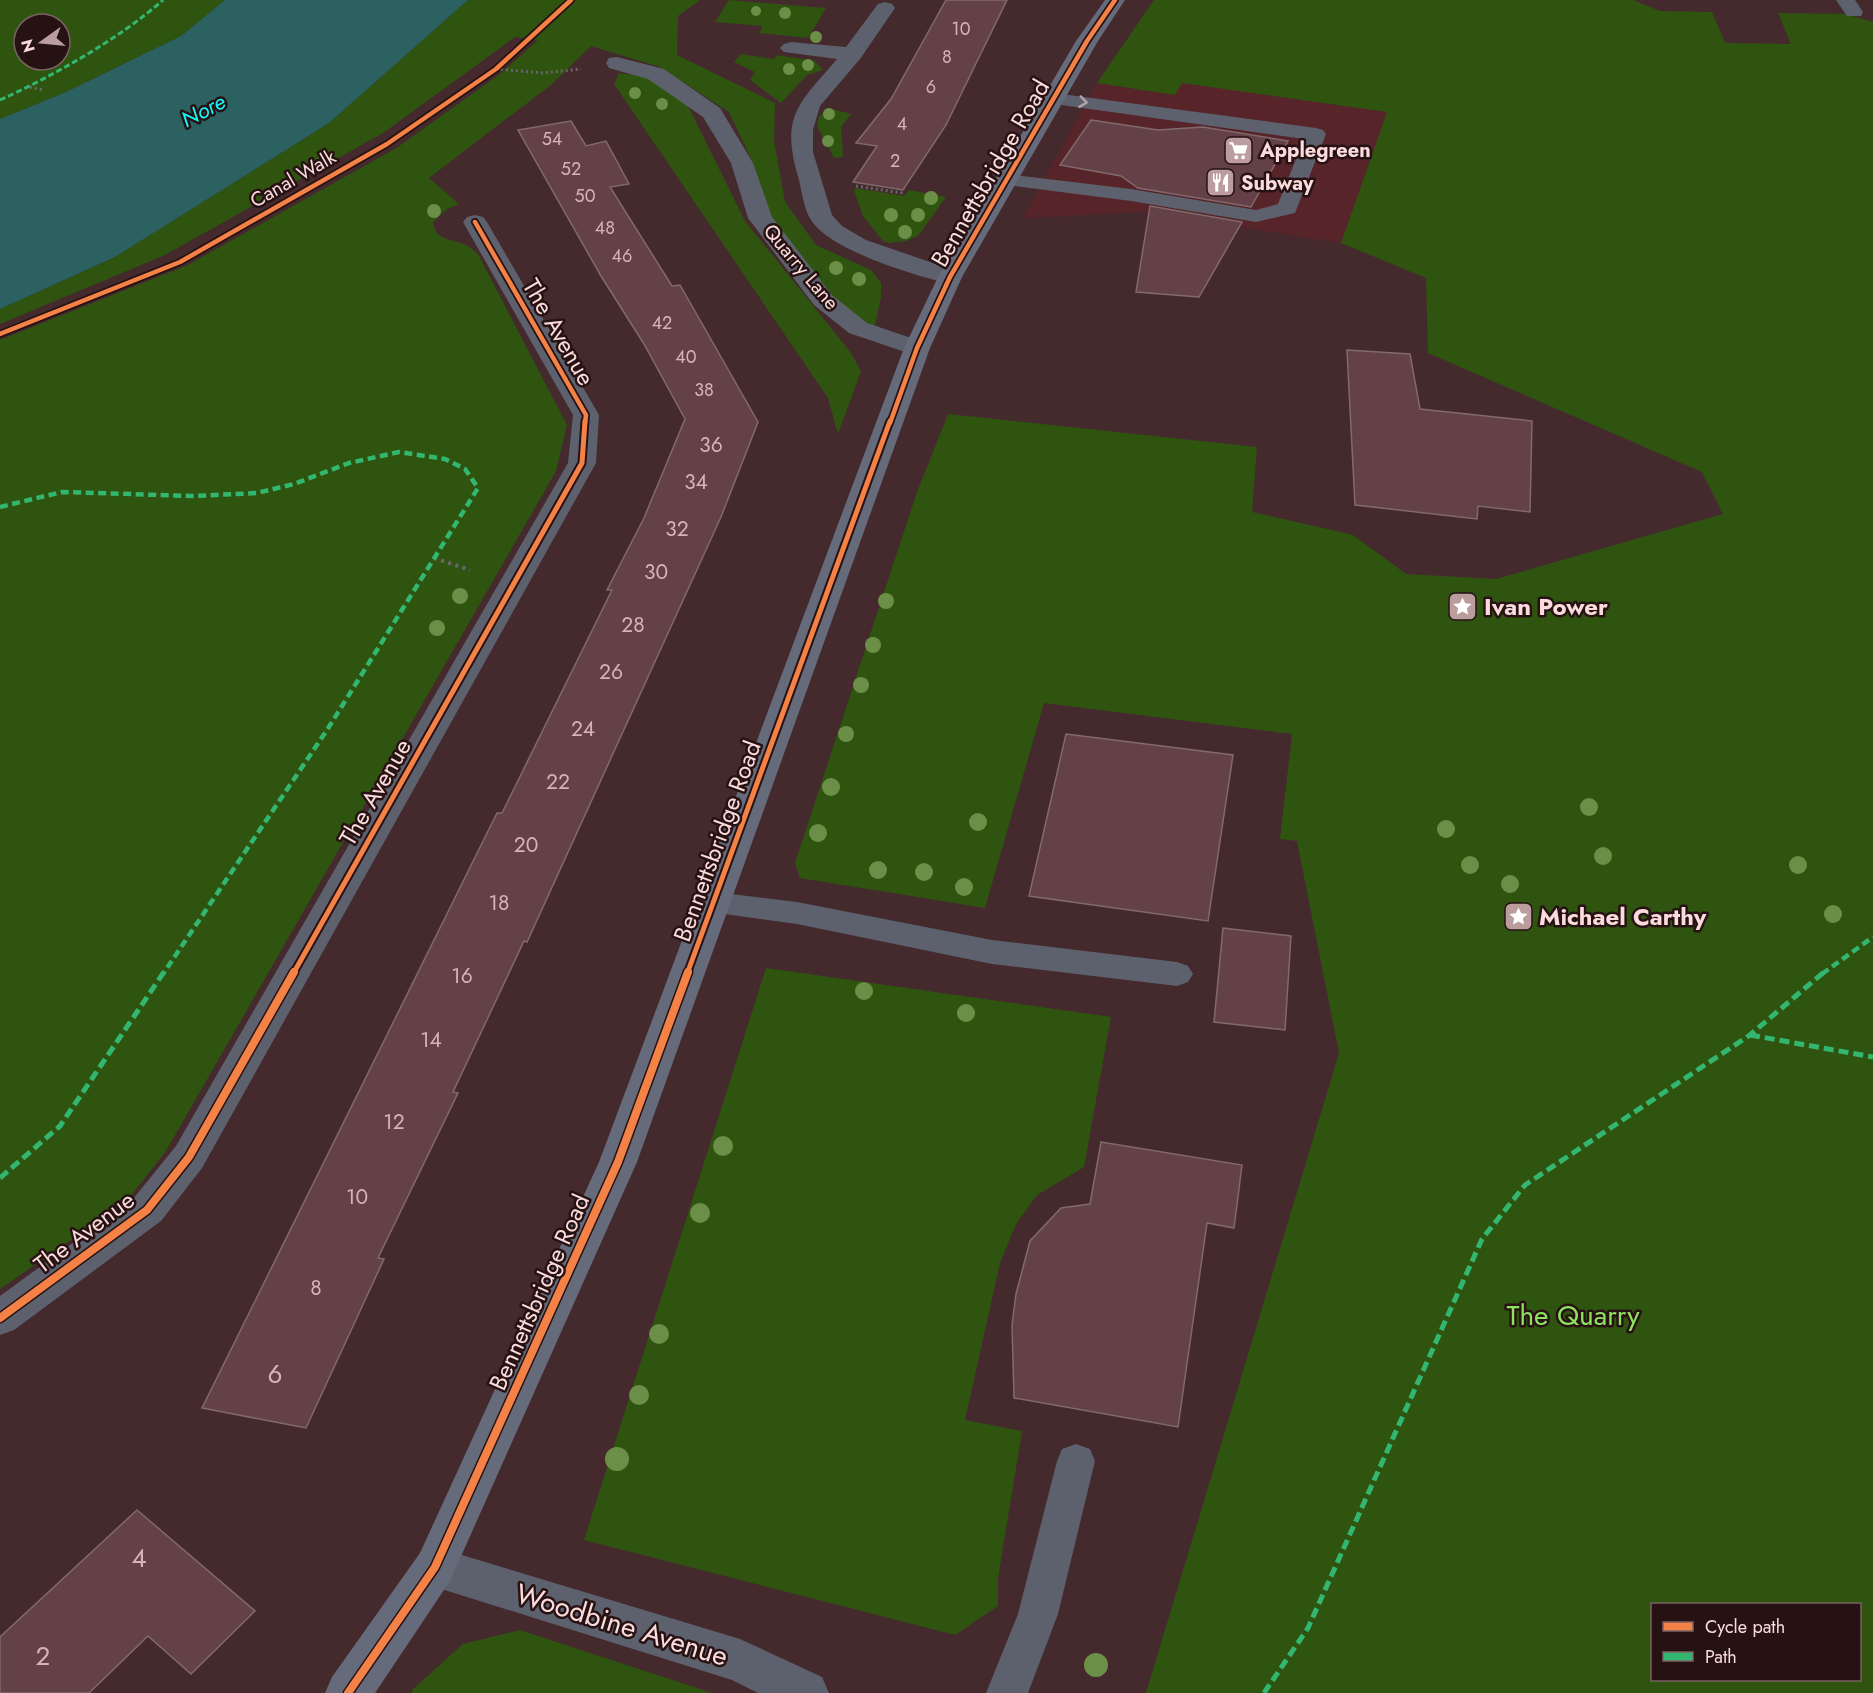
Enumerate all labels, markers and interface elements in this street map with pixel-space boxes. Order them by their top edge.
north arrow [12,12,72,72]
house number: 10 [952,16,971,42]
text: N [15,37,41,55]
house number: 8 [942,44,952,70]
street label: Bennettsbridge Road [922,73,1058,273]
house number: 6 [926,74,936,100]
water label: Nore [175,85,231,135]
one-way arrow [1079,96,1088,108]
house number: 4 [897,111,907,137]
house number: 54 [542,126,562,152]
supermarket icon: Applegreen [1223,134,1255,166]
place label: Applegreen [1259,136,1371,165]
street label: Canal Walk [245,143,341,215]
house number: 2 [890,148,900,174]
house number: 52 [561,156,581,182]
restaurant icon: Subway [1204,167,1236,199]
place label: Subway [1241,169,1314,198]
house number: 50 [575,183,596,209]
house number: 48 [595,215,615,241]
street label: Quarry Lane [756,218,846,316]
house number: 46 [612,243,632,269]
street label: The Avenue [514,272,604,392]
house number: 42 [652,310,672,336]
house number: 40 [675,344,697,370]
house number: 38 [694,377,714,403]
house number: 36 [699,430,723,460]
house number: 34 [684,467,708,497]
house number: 32 [665,514,689,544]
house number: 30 [644,557,668,587]
place label: Ivan Power [1484,589,1608,624]
place icon: Ivan Power [1447,590,1479,622]
house number: 28 [621,610,645,640]
house number: 26 [599,657,623,687]
house number: 24 [571,714,595,744]
street label: The Avenue [330,732,420,852]
street label: Bennettsbridge Road [664,736,770,946]
house number: 22 [546,767,570,797]
house number: 20 [514,830,538,860]
house number: 18 [489,888,509,918]
place label: Michael Carthy [1539,899,1707,934]
place icon: Michael Carthy [1502,900,1534,932]
house number: 16 [451,961,473,991]
house number: 14 [420,1025,442,1055]
house number: 12 [383,1107,405,1137]
street label: The Avenue [26,1182,142,1282]
house number: 10 [346,1182,368,1212]
street label: Bennettsbridge Road [480,1188,598,1396]
house number: 8 [310,1273,322,1303]
park label: The Quarry [1506,1295,1640,1336]
house number: 6 [268,1355,282,1393]
house number: 4 [131,1539,147,1577]
street label: Woodbine Avenue [511,1573,733,1677]
legend [1651,1603,1861,1681]
text: Cycle path [1705,1614,1785,1640]
house number: 2 [36,1637,50,1675]
text: Path [1705,1644,1737,1670]

